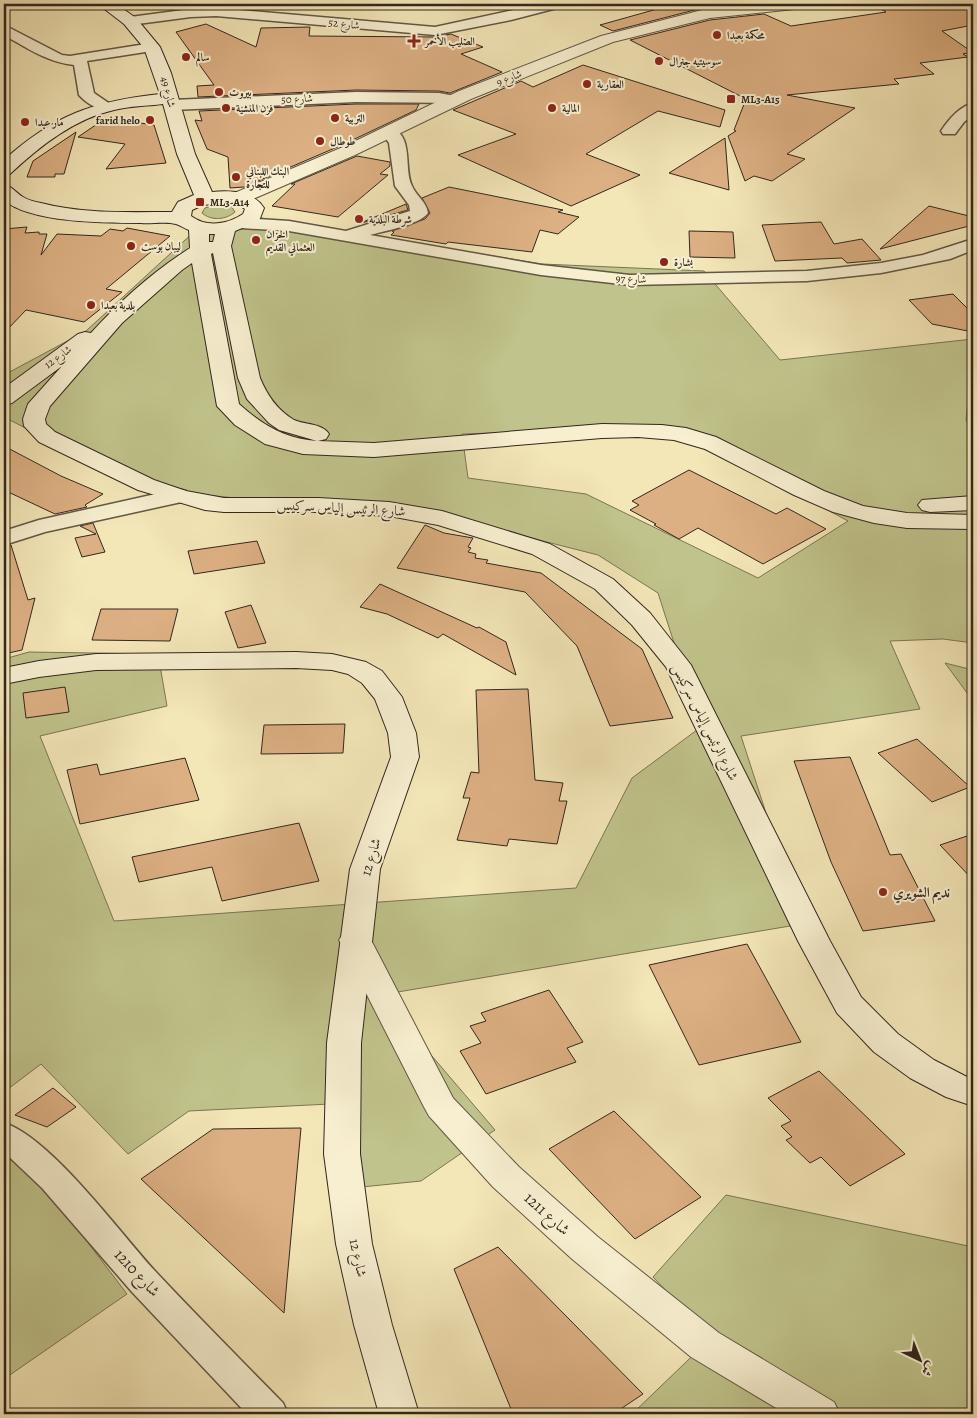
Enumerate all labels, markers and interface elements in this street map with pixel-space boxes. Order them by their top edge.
street label: شارع 52 [327,15,360,35]
place label: محكمة بعبدا [727,28,765,43]
marker: محكمة بعبدا [711,29,723,41]
place label: الصليب الأخمر [424,33,475,49]
marker: الصليب الأخمر [407,34,421,48]
place label: سالم [196,50,210,67]
marker: سالم [180,51,192,63]
place label: سوسيتيه جنرال [669,54,721,69]
marker: سوسيتيه جنرال [653,55,665,67]
street label: شارع 9 [494,66,525,92]
street label: شارع 49 [155,75,179,110]
place label: العقارية [597,77,624,92]
marker: العقارية [581,78,593,90]
place label: بيروت [229,85,252,100]
marker: بيروت [213,86,225,98]
street label: شارع 50 [281,91,313,109]
place label: ML3-A15 [741,92,780,107]
marker: ML3-A15 [725,93,737,105]
place label: فرن المنشية [236,101,273,116]
place label: المالية [562,101,580,116]
marker: فرن المنشية [220,102,232,114]
marker: المالية [546,102,558,114]
place label: التربية [345,111,365,126]
marker: التربية [329,112,341,124]
place label: farid helo [96,113,140,128]
marker: farid helo [144,114,156,126]
place label: مار عبدا [35,115,64,130]
marker: مار عبدا [19,116,31,128]
place label: طوطال [330,134,355,149]
marker: طوطال [314,135,326,147]
place label: البنك اللبناني للتجارة [245,164,289,192]
marker: البنك اللبناني للتجارة [230,171,242,183]
place label: ML3-A14 [210,195,249,210]
marker: ML3-A14 [194,196,206,208]
place label: شرطة البلدية [369,212,412,227]
marker: شرطة البلدية [353,213,365,225]
place label: الخزان العثماني القديم [266,227,315,257]
marker: الخزان العثماني القديم [250,234,262,246]
place label: ليبان بوست [141,239,181,254]
marker: ليبان بوست [125,240,137,252]
place label: بشارة [674,255,693,270]
marker: بشارة [658,256,670,268]
street label: شارع 97 [615,271,647,289]
place label: بلدية بعبدا [101,298,135,313]
marker: بلدية بعبدا [85,299,97,311]
street label: شارع 12 [41,342,76,374]
street label: شارع الرئيس إلياس سركيس [276,495,406,523]
street label: شارع الرئيس إلياس سركيس [665,660,743,785]
street label: شارع 12 [356,836,388,879]
place label: نديم الشويري [893,883,950,905]
marker: نديم الشويري [877,886,889,898]
street label: شارع 1211 [518,1187,575,1242]
street label: شارع 12 [343,1237,371,1279]
street label: شارع 1210 [108,1244,165,1303]
north arrow [894,1336,944,1386]
text: ش [917,1357,940,1381]

